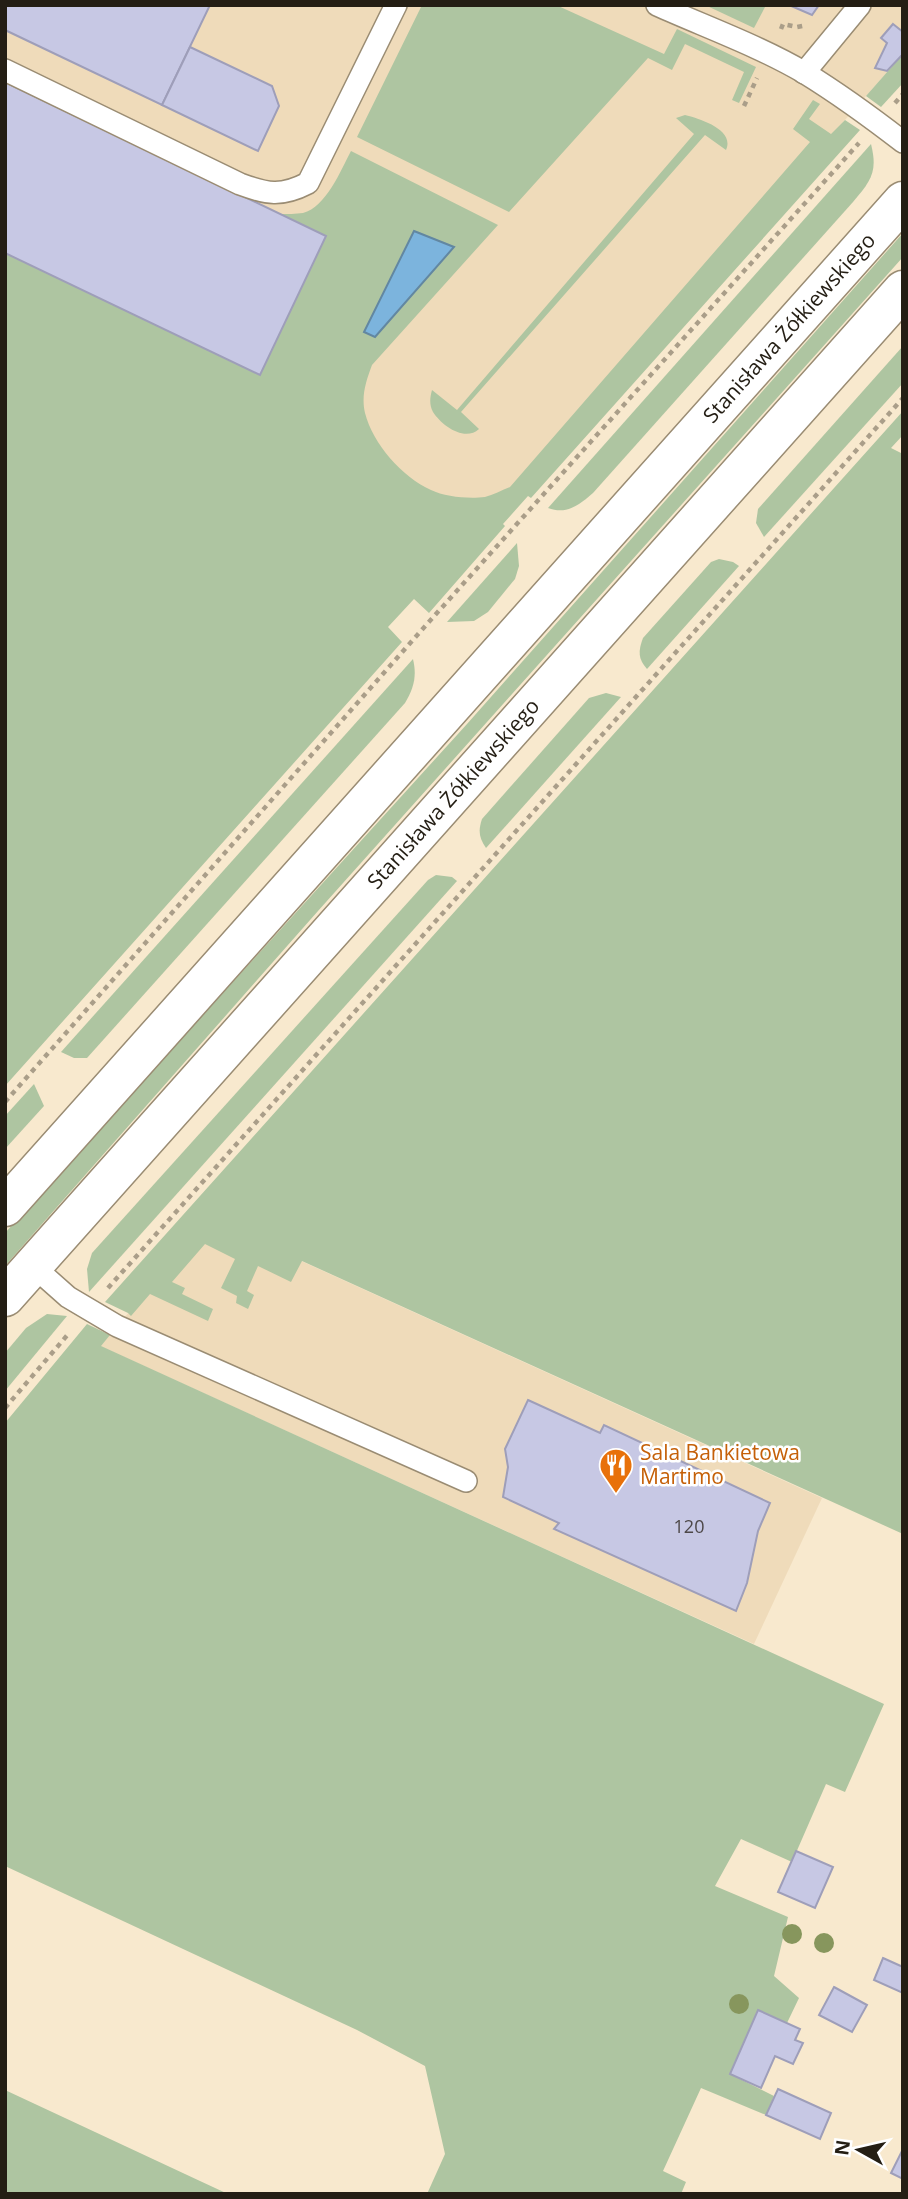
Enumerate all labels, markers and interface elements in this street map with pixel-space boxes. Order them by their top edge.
street label: Stanisława Żółkiewskiego [696,226,881,429]
street label: Stanisława Żółkiewskiego [361,692,545,894]
place label: Sala Bankietowa Martimo [640,1438,800,1490]
restaurant icon: Sala Bankietowa Martimo [597,1446,635,1495]
house number: 120 [674,1514,704,1538]
north arrow [824,2115,894,2185]
text: N [828,2138,856,2157]

